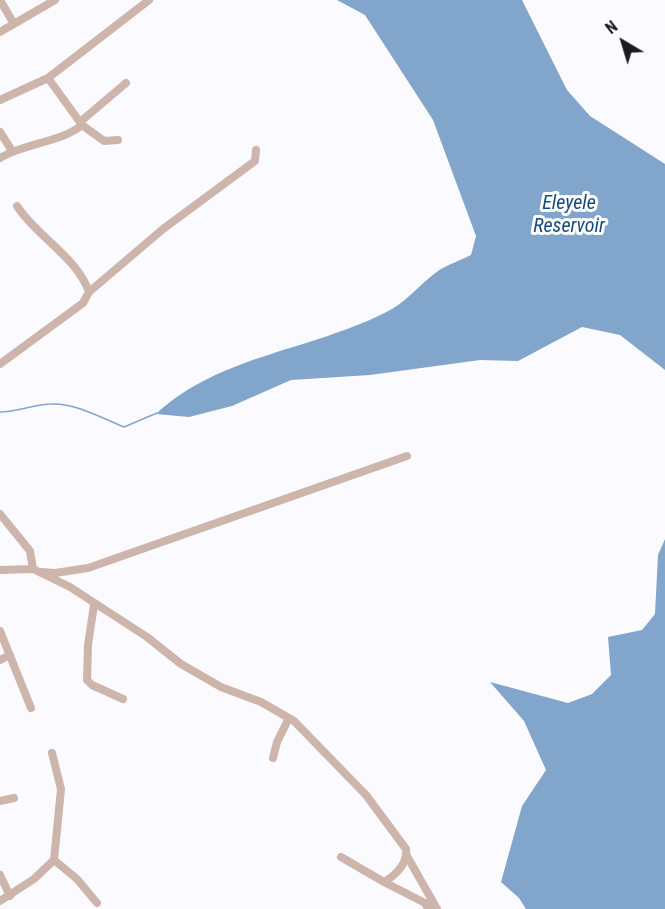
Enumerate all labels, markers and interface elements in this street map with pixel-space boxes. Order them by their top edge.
north arrow [593,12,653,72]
text: N [602,17,621,38]
water label: Eleyele Reservoir [533,192,605,239]

